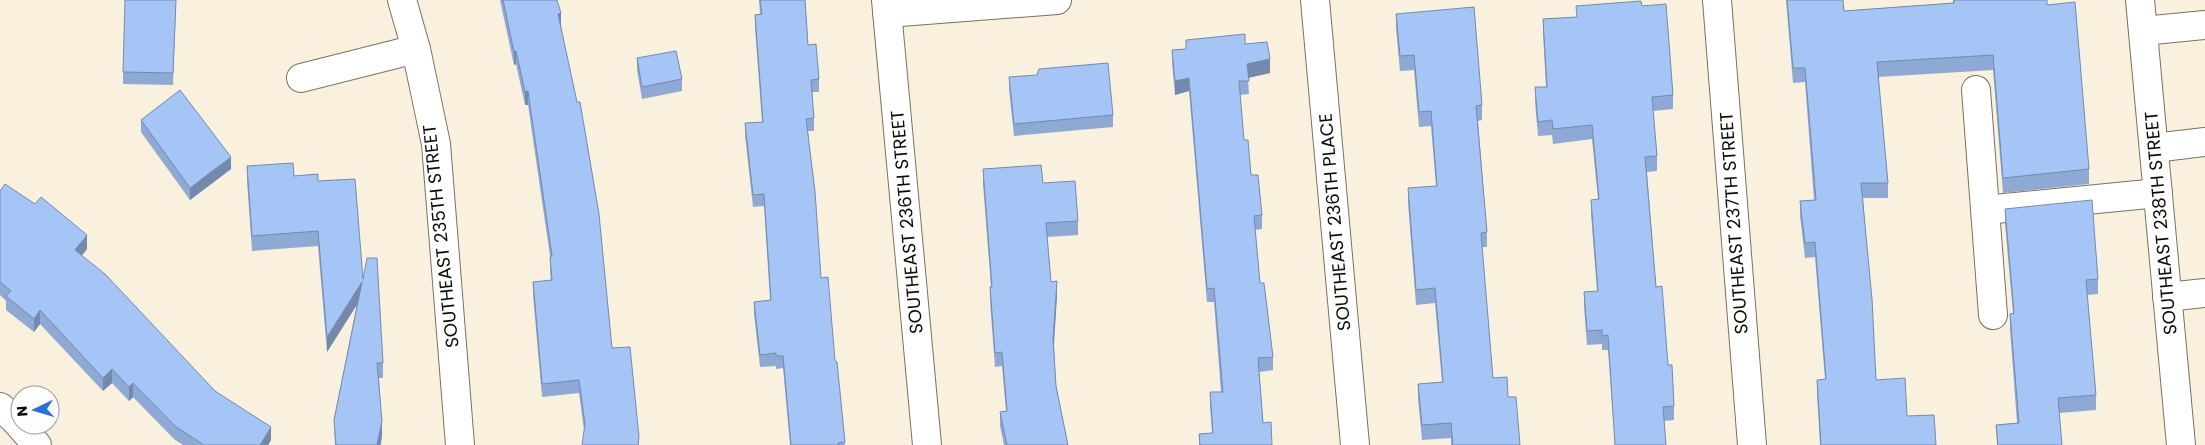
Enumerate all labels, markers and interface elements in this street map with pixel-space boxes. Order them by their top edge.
street label: SOUTHEAST 236TH STREET [884,109,929,335]
street label: SOUTHEAST 238TH STREET [2138,110,2183,336]
street label: SOUTHEAST 237TH STREET [1713,111,1754,335]
street label: SOUTHEAST 236TH PLACE [1313,112,1356,332]
street label: SOUTHEAST 235TH STREET [416,123,465,349]
north arrow [10,385,60,435]
text: N [12,405,32,417]

